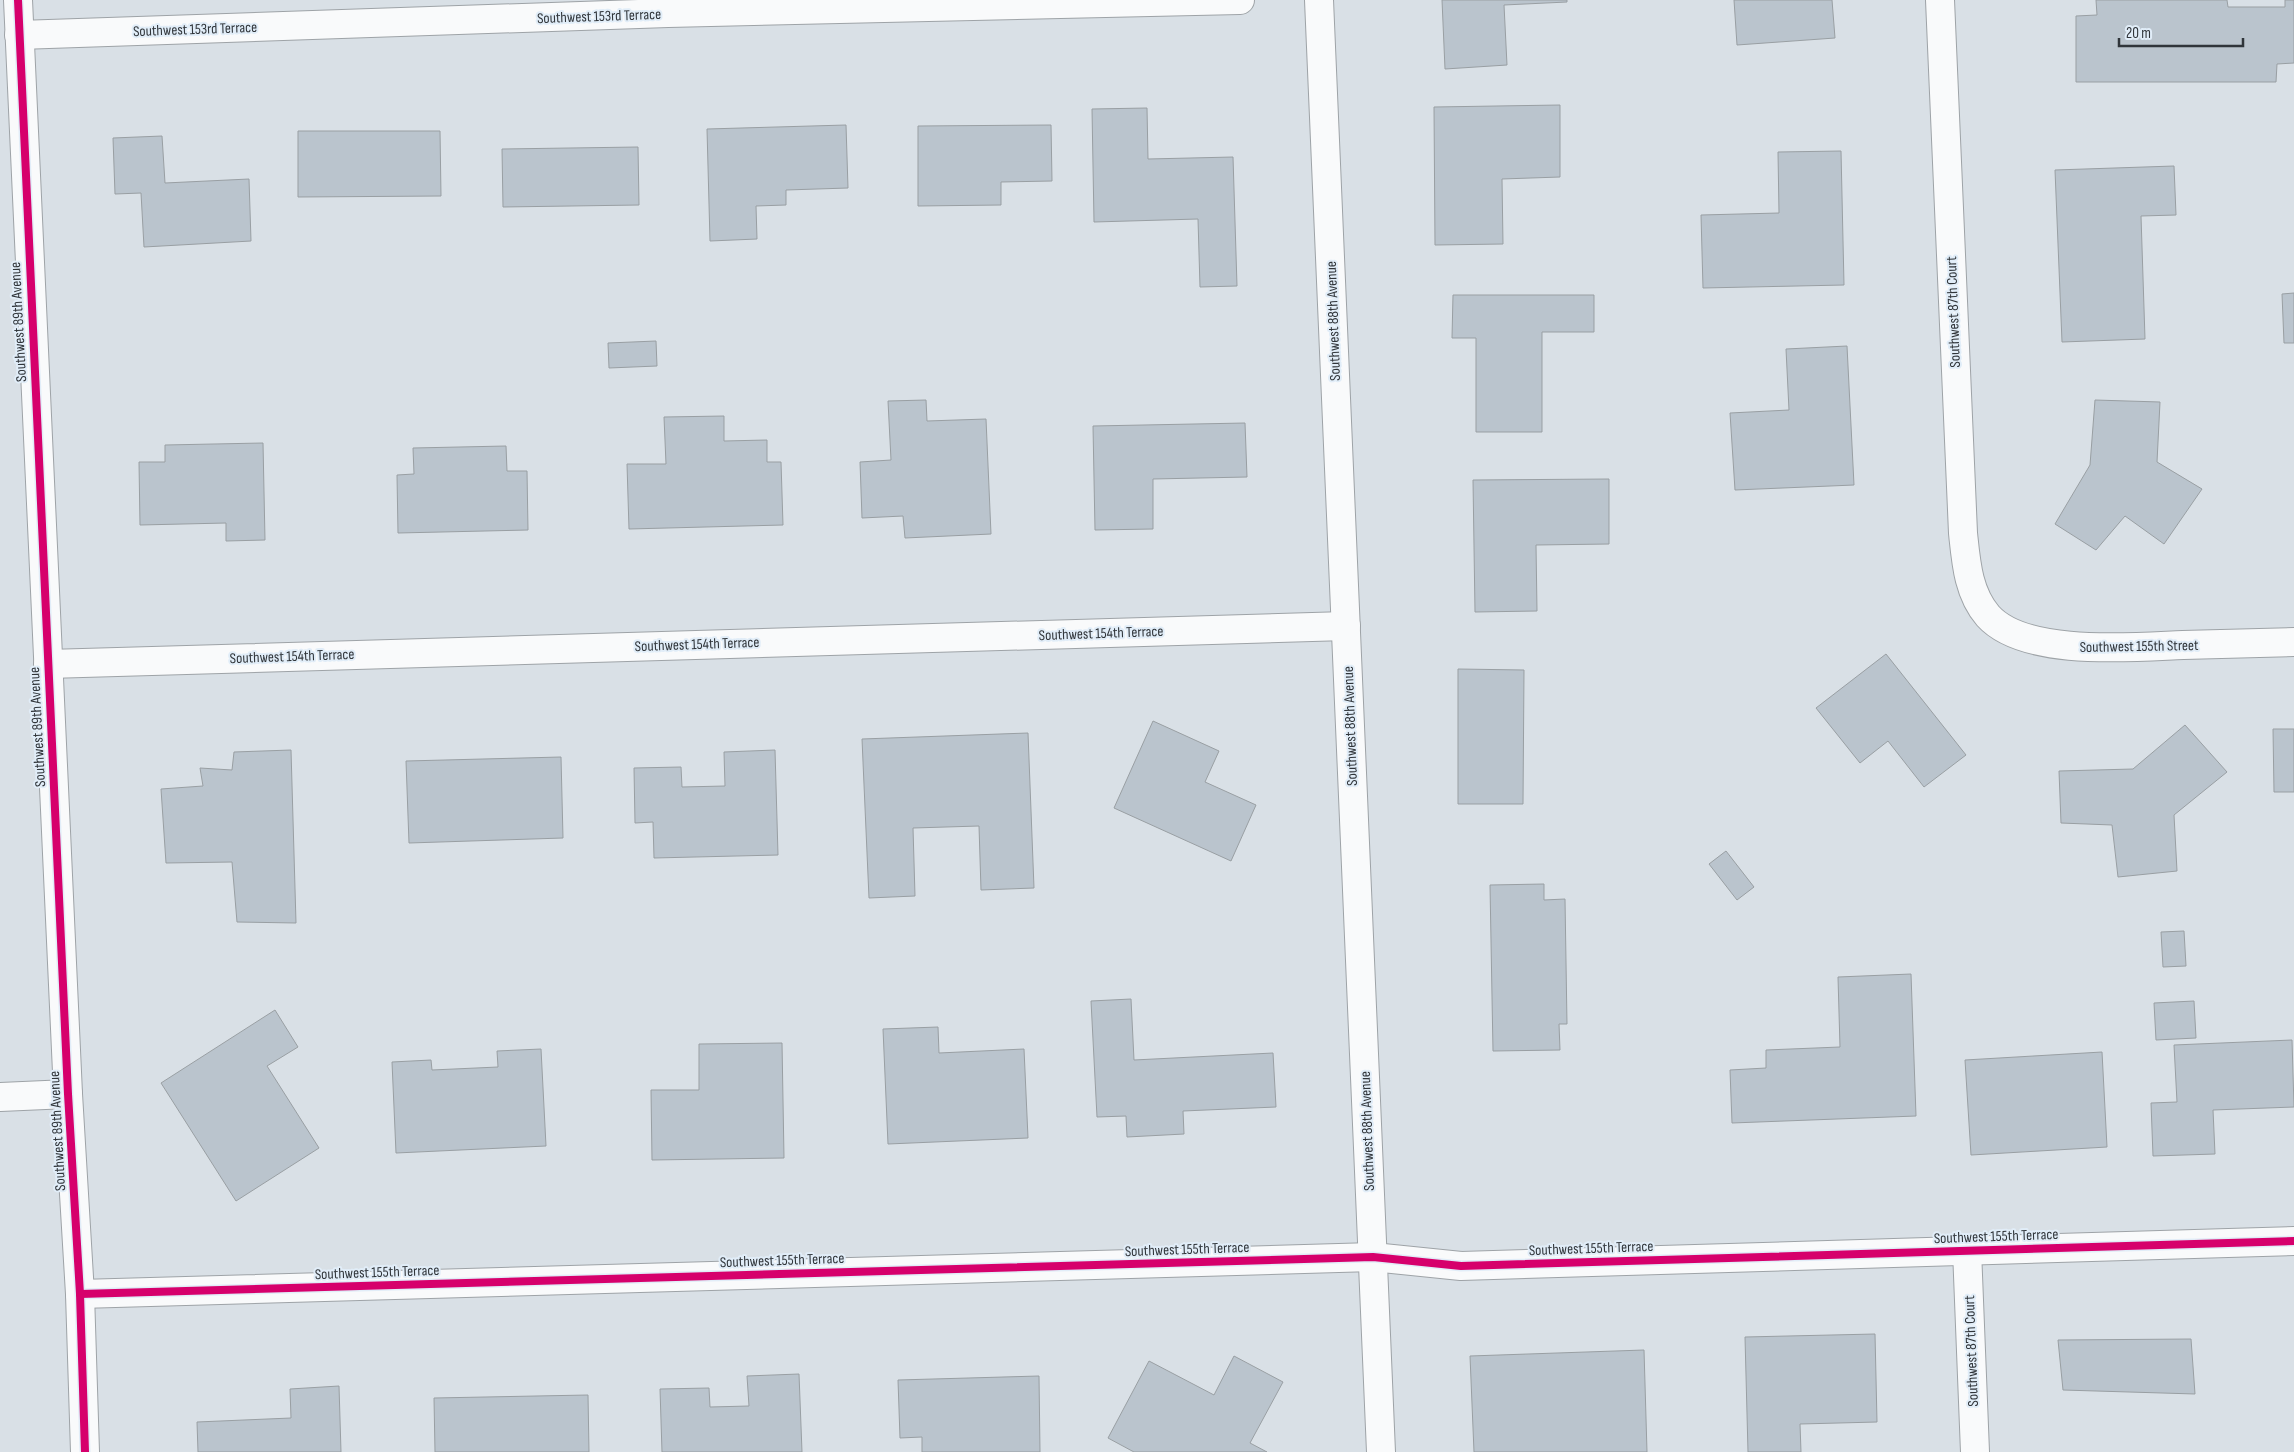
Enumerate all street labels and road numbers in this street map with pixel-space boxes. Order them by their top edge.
street label: Southwest 153rd Terrace [537,5,661,28]
street label: Southwest 153rd Terrace [133,18,257,41]
street label: Southwest 87th Court [1942,256,1965,368]
street label: Southwest 88th Avenue [1322,261,1345,381]
street label: Southwest 89th Avenue [6,262,31,382]
street label: Southwest 154th Terrace [1038,622,1164,645]
street label: Southwest 154th Terrace [634,633,760,656]
street label: Southwest 155th Street [2079,636,2199,657]
street label: Southwest 154th Terrace [229,645,355,668]
street label: Southwest 88th Avenue [1339,666,1362,786]
street label: Southwest 89th Avenue [25,667,50,787]
street label: Southwest 89th Avenue [45,1071,70,1191]
street label: Southwest 88th Avenue [1356,1071,1379,1191]
street label: Southwest 155th Terrace [1933,1225,2059,1248]
street label: Southwest 155th Terrace [1528,1237,1654,1260]
street label: Southwest 155th Terrace [1124,1238,1250,1261]
street label: Southwest 155th Terrace [719,1249,845,1272]
street label: Southwest 155th Terrace [314,1261,440,1284]
street label: Southwest 87th Court [1960,1295,1983,1407]

